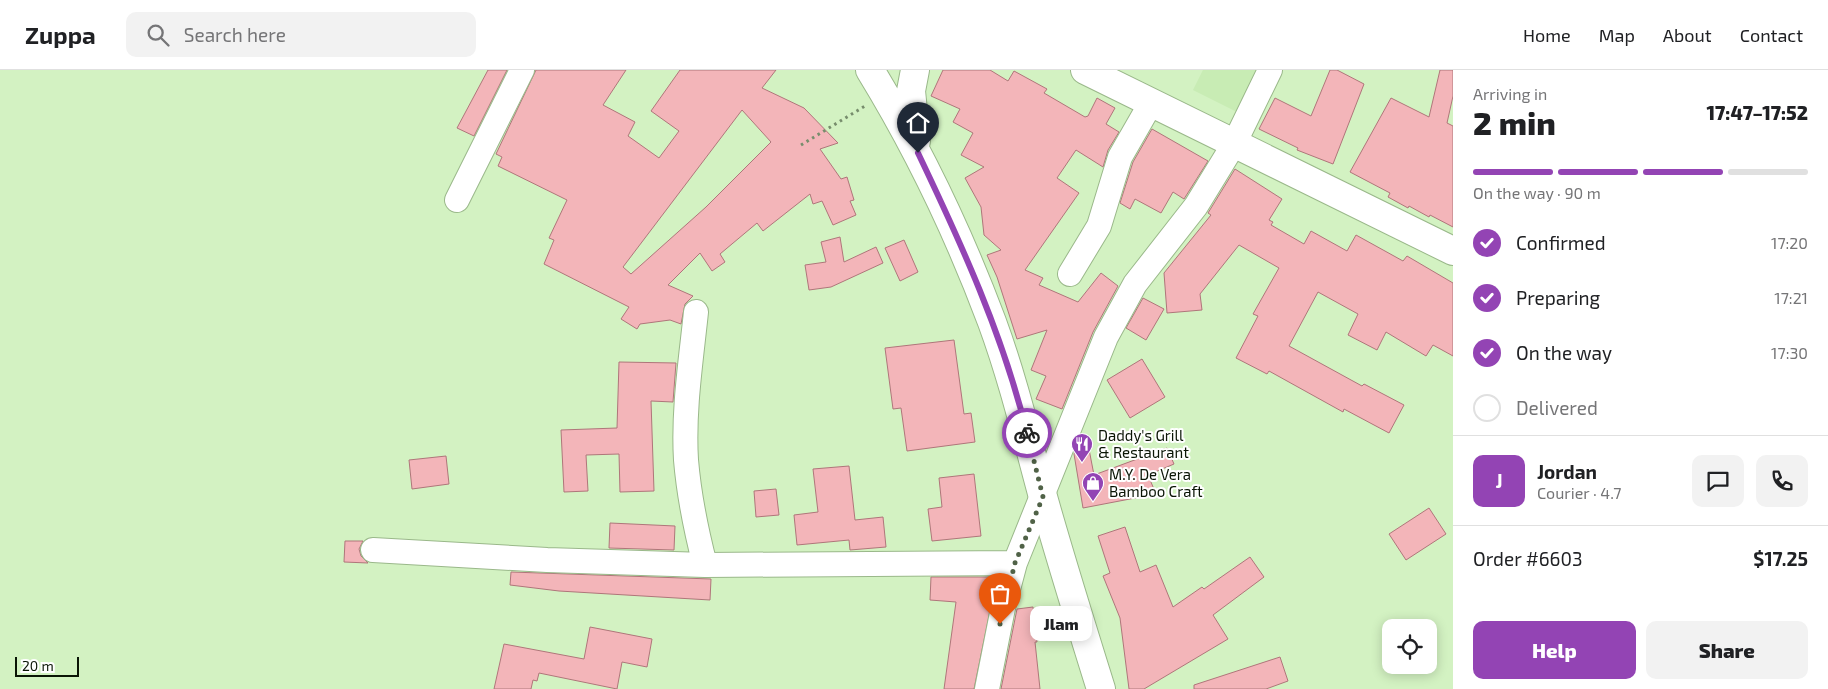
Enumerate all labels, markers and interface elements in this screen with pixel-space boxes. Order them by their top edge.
search box [126,12,476,57]
text: Zuppa [25,20,96,49]
icon: search [144,21,172,49]
text: Search here [184,23,286,46]
text: Home [1523,24,1571,46]
text: Map [1599,24,1635,46]
text: About [1663,24,1712,46]
text: Contact [1740,24,1803,46]
text: Arriving in [1473,84,1547,103]
text: 17:47–17:52 [1707,101,1808,124]
pin [897,102,939,153]
text: 2 min [1473,103,1556,141]
icon: home [904,109,932,137]
text: On the way · 90 m [1473,183,1601,202]
icon: check [1473,229,1501,257]
text: Confirmed [1516,231,1606,254]
text: 17:20 [1771,233,1808,252]
icon: check [1473,284,1501,312]
text: Preparing [1516,286,1600,309]
text: 17:21 [1774,288,1808,307]
icon: check [1473,339,1501,367]
text: On the way [1516,341,1612,364]
text: 17:30 [1771,343,1808,362]
text: Delivered [1516,396,1598,419]
courier [1002,408,1052,458]
icon: bike [1013,419,1041,447]
place label: Daddy's Grill & Restaurant [1098,426,1189,461]
restaurant icon: Daddy's Grill & Restaurant [1070,432,1094,463]
button: chat [1692,455,1744,507]
button: phone [1756,455,1808,507]
text: Jordan [1537,460,1597,483]
place label: M.Y. De Vera Bamboo Craft [1109,465,1203,500]
text: J [1495,469,1503,492]
shop icon: M.Y. De Vera Bamboo Craft [1081,471,1105,502]
text: Courier · 4.7 [1537,483,1621,502]
text: Order #6603 [1473,547,1582,570]
text: $17.25 [1753,547,1808,570]
pin [979,573,1021,624]
icon: bag [986,580,1014,608]
callout: Jlam [1030,606,1092,642]
text: Jlam [1043,614,1079,633]
map controls [1382,619,1437,674]
button: locate [1382,619,1437,674]
button: Help [1473,621,1636,679]
button: Share [1646,621,1808,679]
scale bar [15,654,79,677]
text: 20 m [22,657,54,674]

